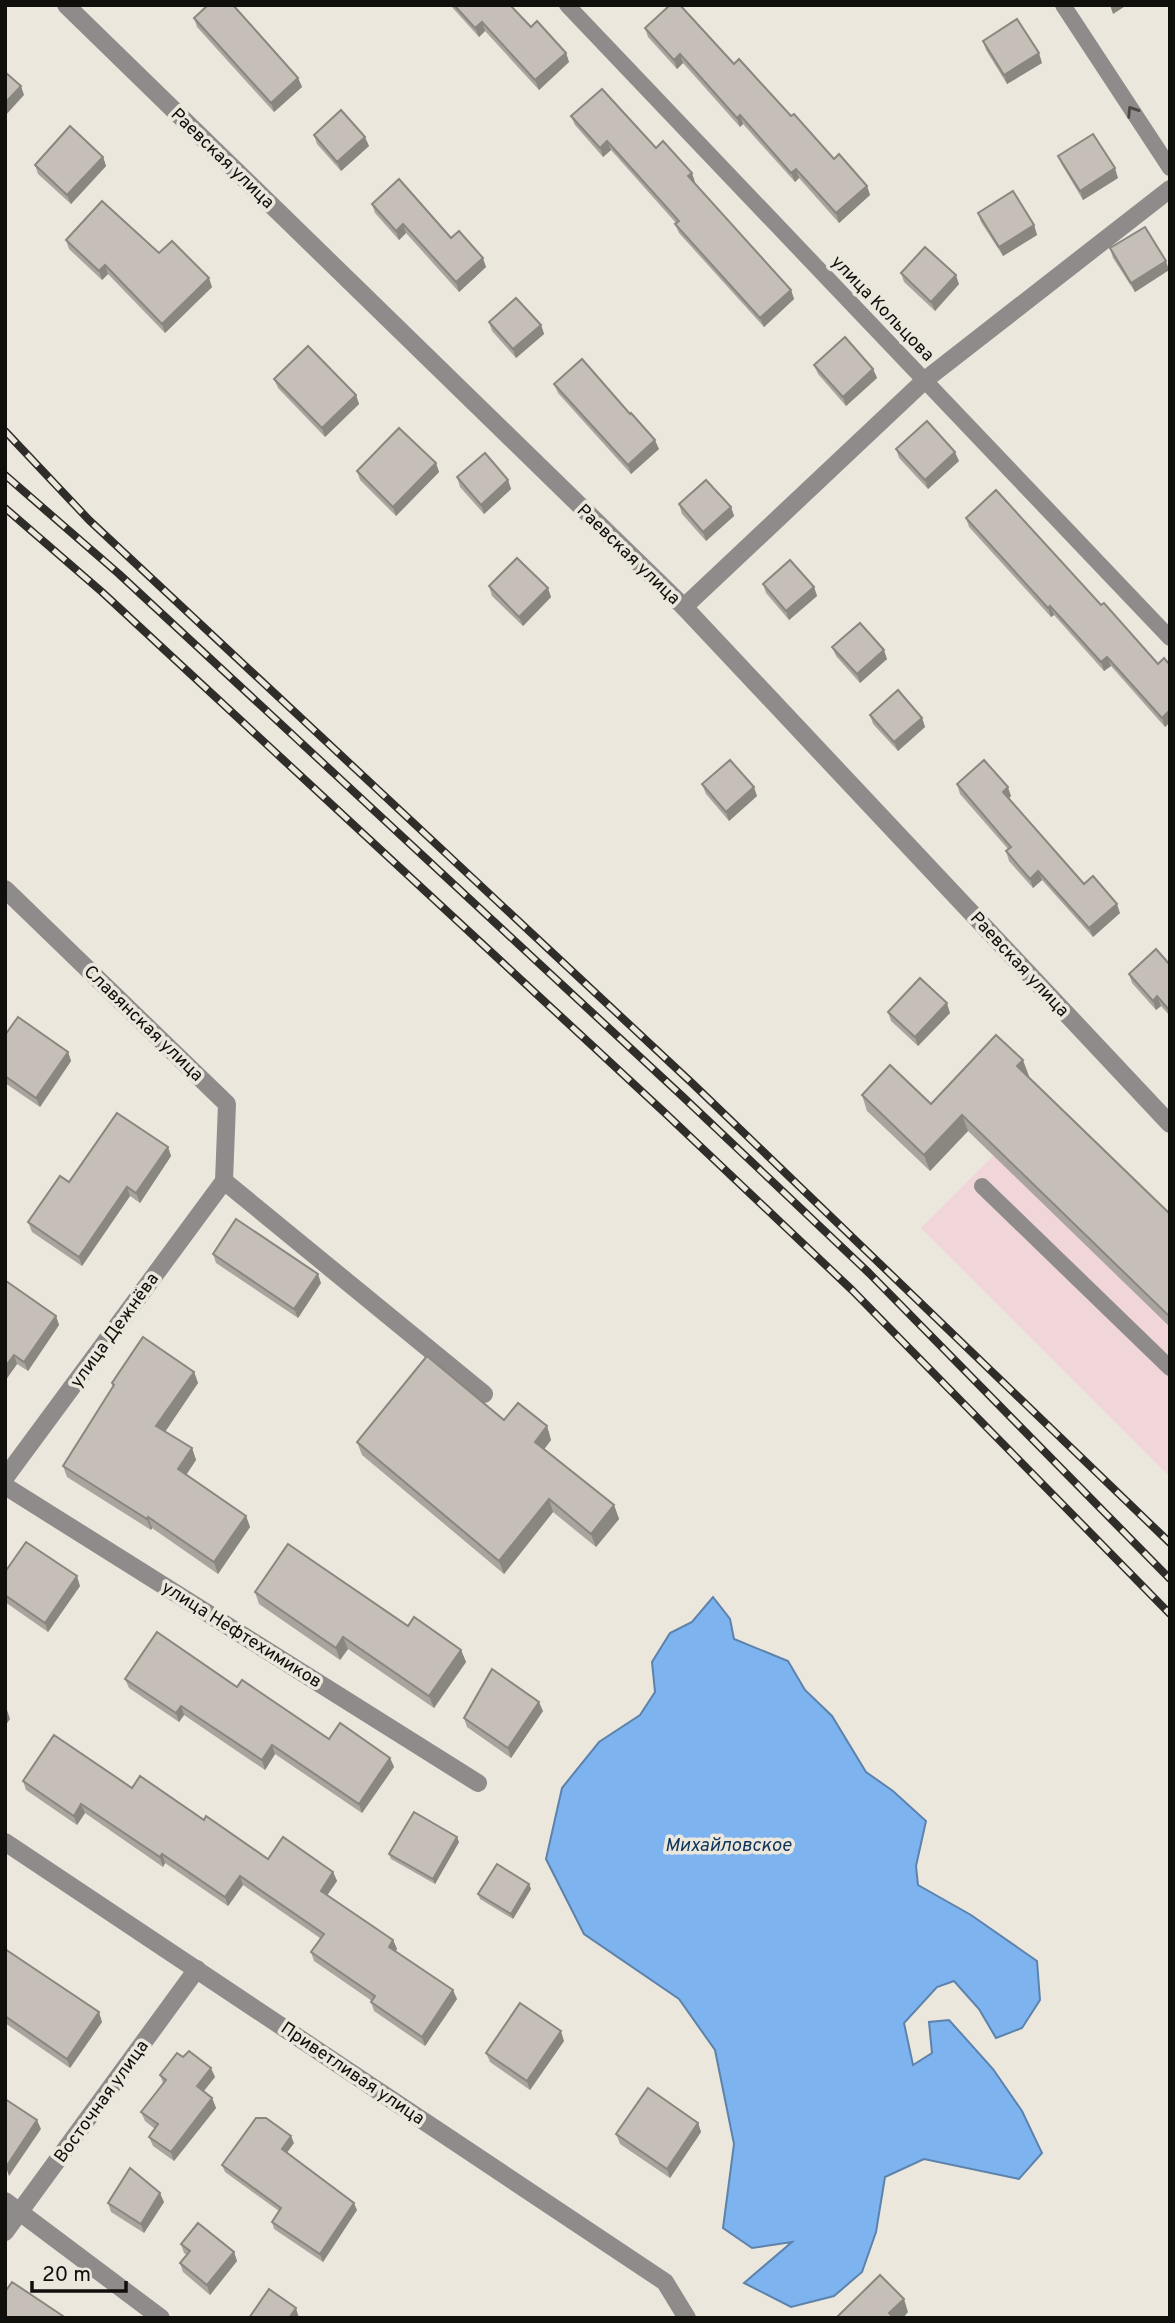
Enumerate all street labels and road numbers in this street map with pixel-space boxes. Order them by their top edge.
street label: Раевская улица [165,104,279,214]
street label: улица Кольцова [825,251,938,367]
street label: Раевская улица [571,500,685,610]
street label: Раевская улица [964,908,1074,1022]
street label: Славянская улица [78,961,208,1087]
street label: улица Дежнёва [66,1269,165,1393]
street label: улица Нефтехимиков [157,1577,326,1694]
street label: Приветливая улица [276,2018,429,2131]
street label: Восточная улица [50,2036,155,2168]

